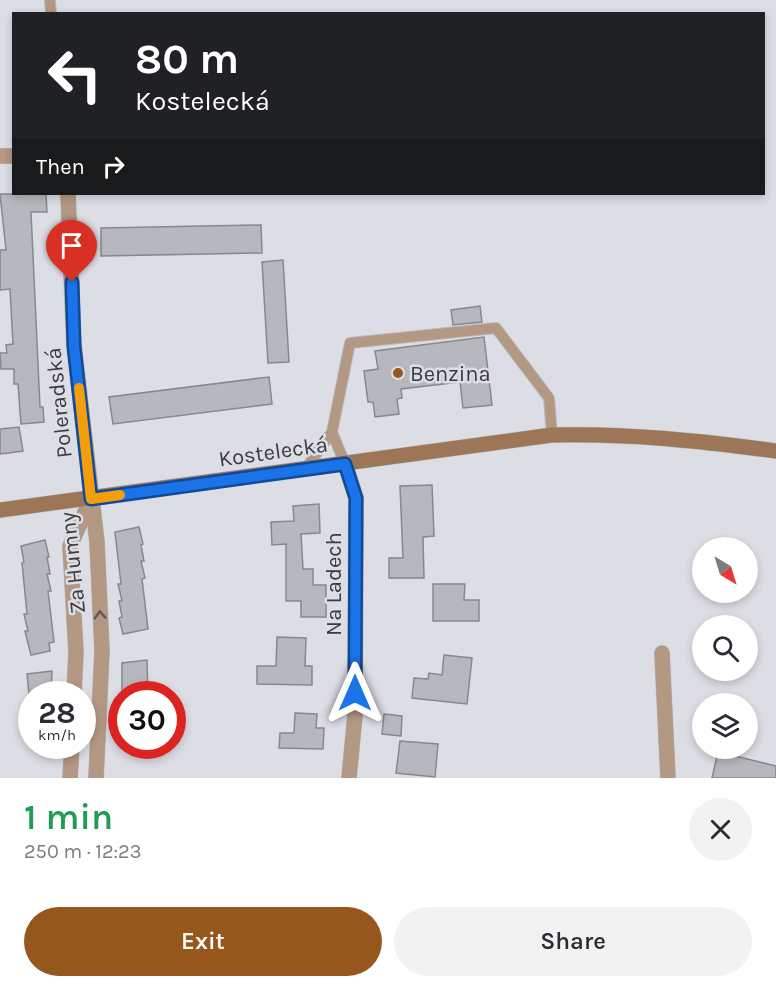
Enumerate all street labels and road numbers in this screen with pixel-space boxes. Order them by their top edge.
street label: Poleradská [40,346,78,459]
street label: Kostelecká [217,431,329,473]
street label: Za Humny [55,511,91,615]
street label: Na Ladech [321,532,347,636]

